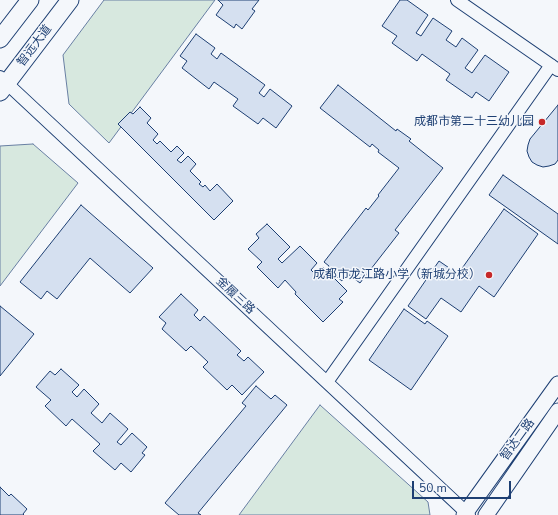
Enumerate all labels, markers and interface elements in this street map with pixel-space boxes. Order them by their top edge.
street label: 智远大道 [15,22,55,70]
place label: 成都市第二十三幼儿园 [414,115,534,129]
marker: 成都市第二十三幼儿园 [537,117,547,127]
place label: 成都市龙江路小学（新城分校） [313,268,481,282]
marker: 成都市龙江路小学（新城分校） [484,270,494,280]
street label: 金履三路 [213,274,257,318]
street label: 智达二路 [498,416,538,464]
scale bar [414,473,513,499]
text: 50 m [419,480,447,496]

